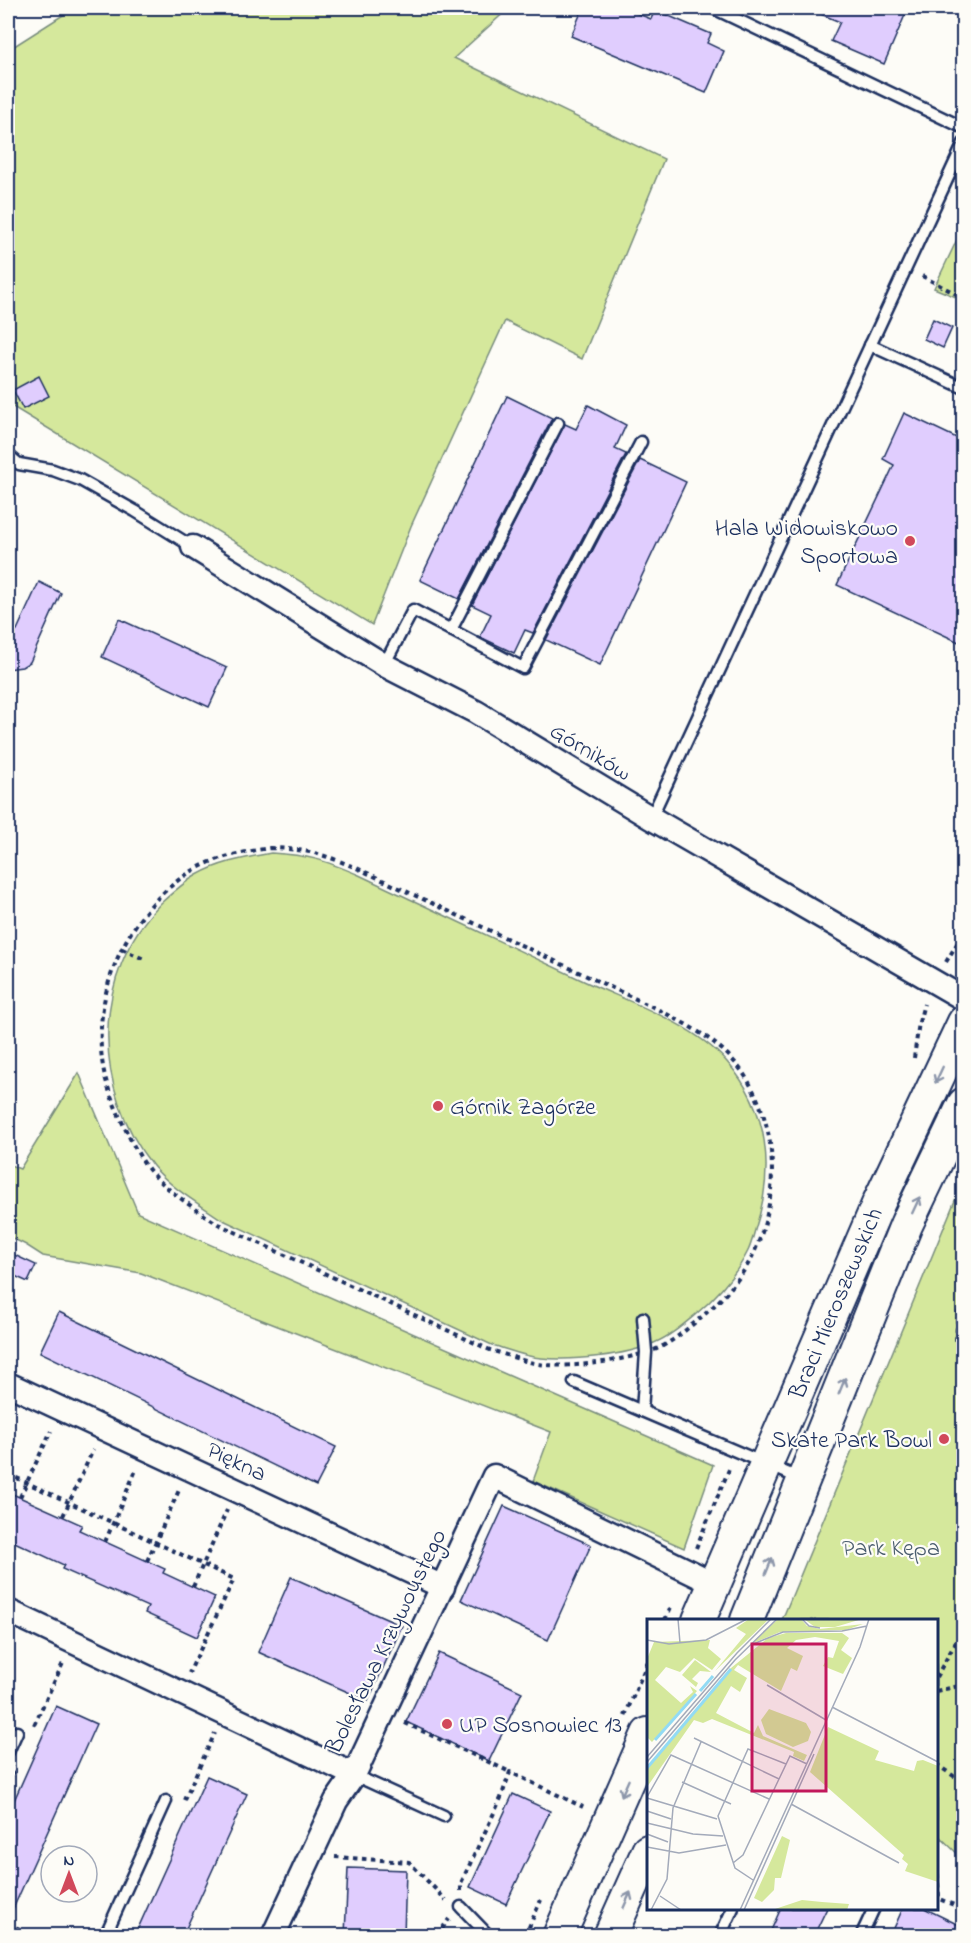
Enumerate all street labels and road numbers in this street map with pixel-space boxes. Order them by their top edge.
street label: Górników [542,715,637,791]
street label: Braci Mieroszewskich [781,1203,893,1406]
street label: Piękna [200,1434,272,1492]
street label: Bolesława Krzywoustego [317,1524,458,1762]

